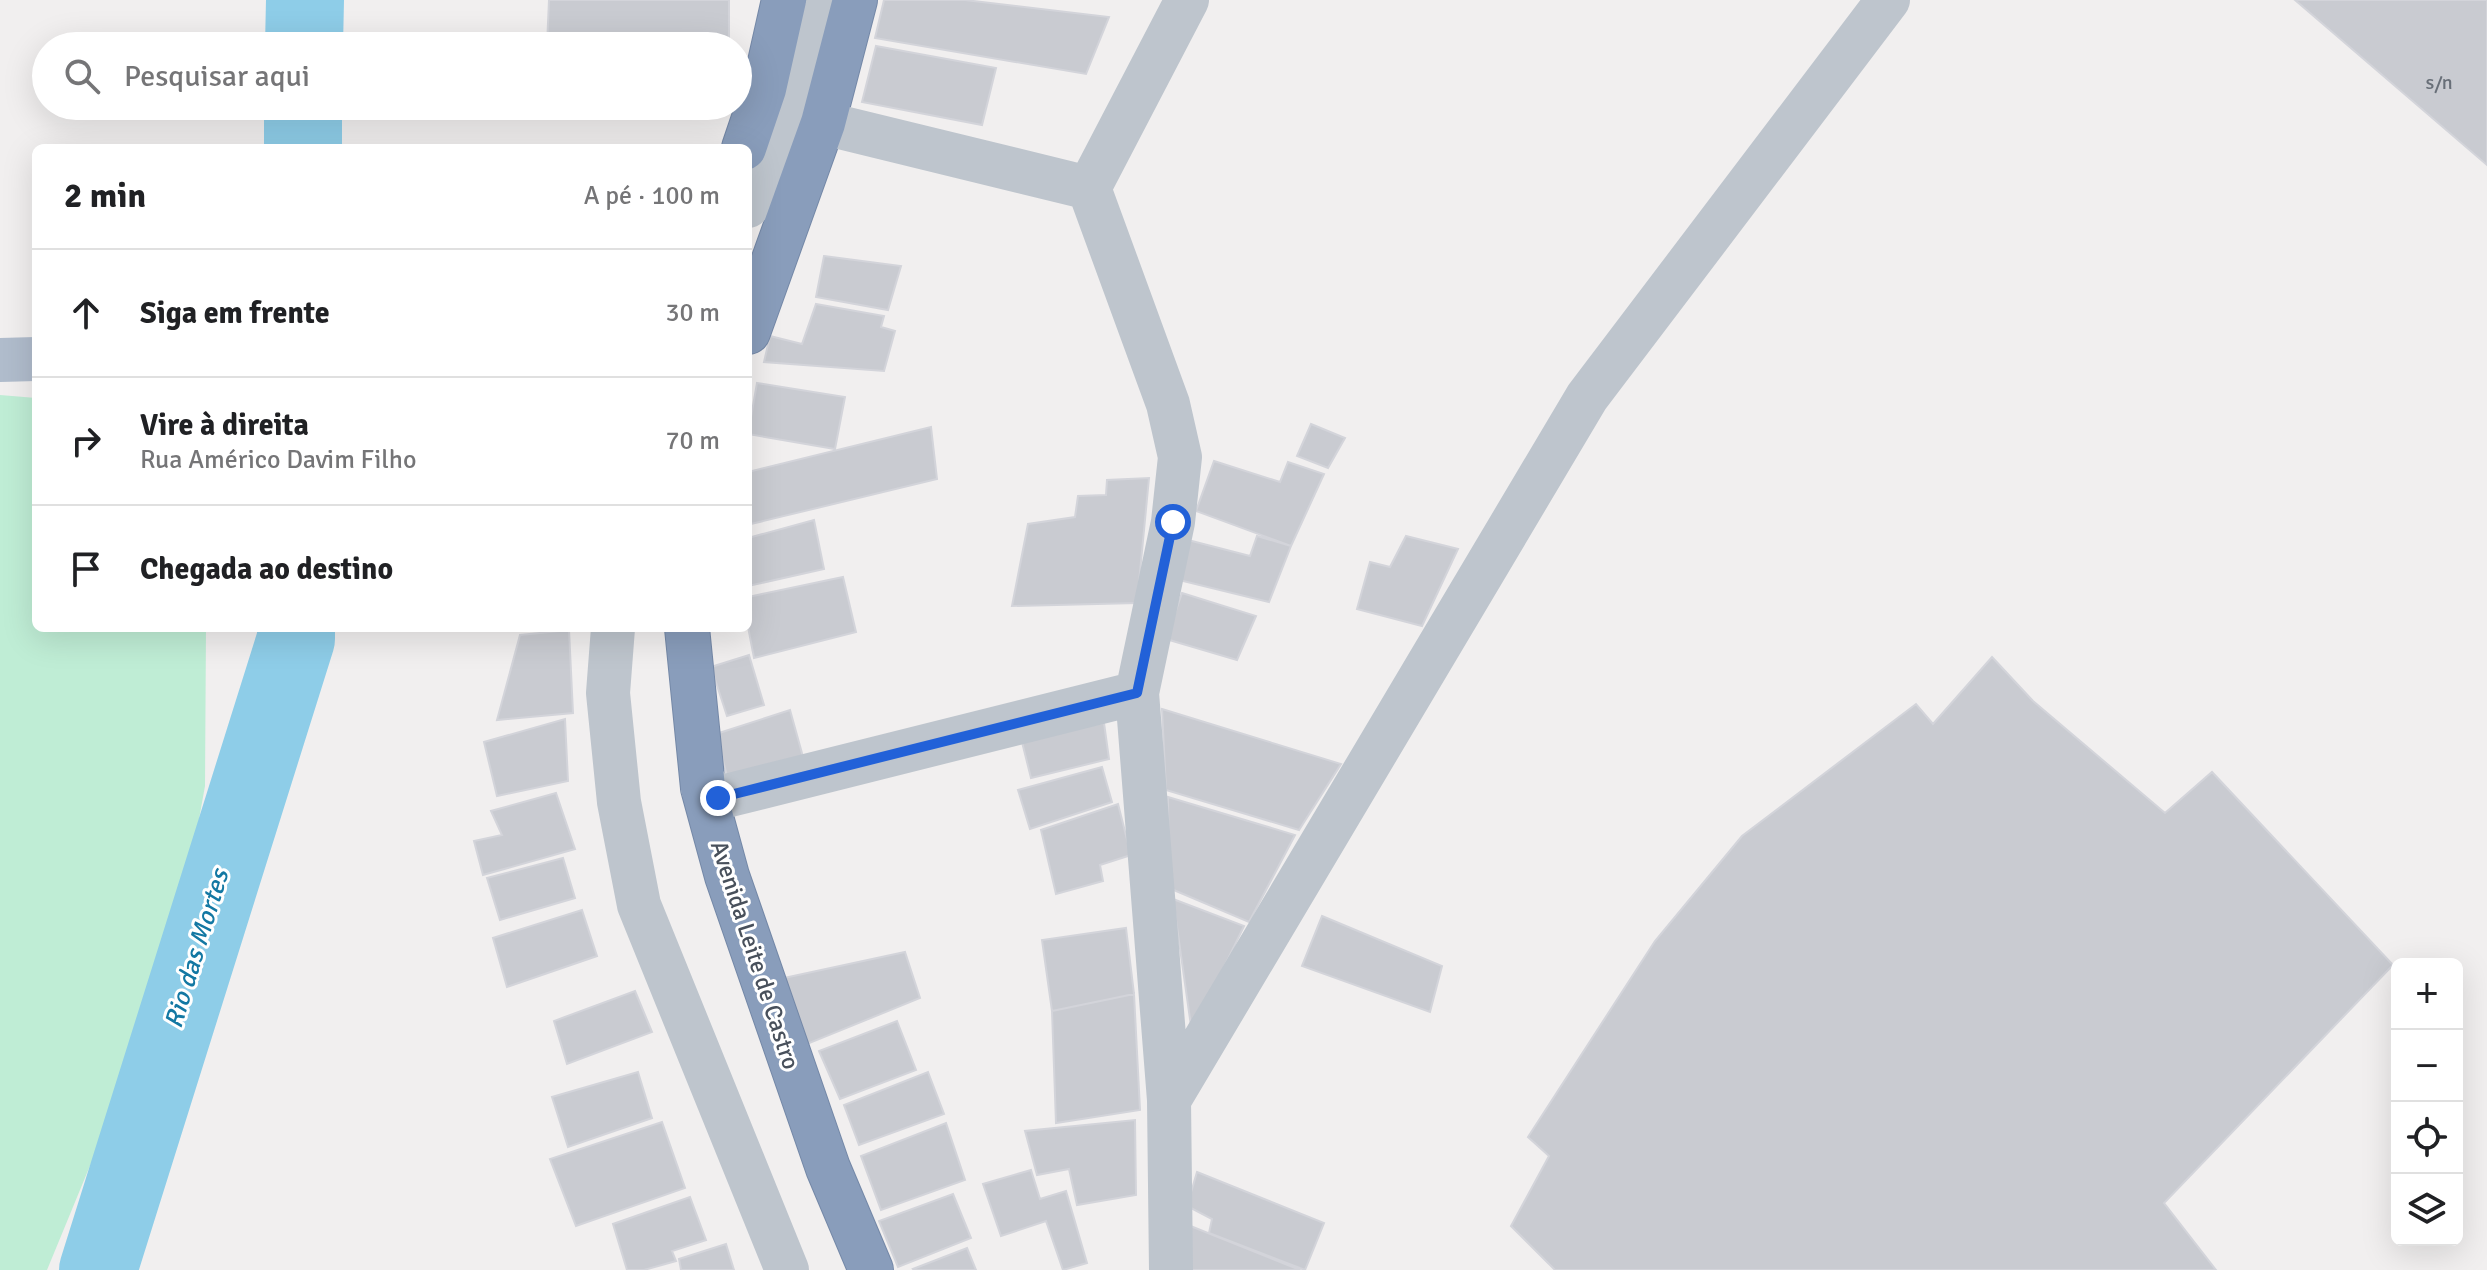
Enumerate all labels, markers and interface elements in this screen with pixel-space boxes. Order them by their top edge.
search box [32,32,752,120]
icon: search [60,54,104,98]
text: Pesquisar aqui [124,58,310,95]
house number: s/n [2425,70,2453,95]
text: 2 min [64,175,146,217]
text: A pé · 100 m [584,180,720,212]
icon: ahead [64,291,108,335]
text: Siga em frente [140,295,330,332]
text: 30 m [665,297,720,329]
text: Vire à direita [140,407,309,444]
icon: right [64,419,108,463]
text: 70 m [665,425,720,457]
text: Rua Américo Davim Filho [140,444,417,476]
route start [1155,504,1191,540]
icon: arrive [64,547,108,591]
text: Chegada ao destino [140,551,393,588]
route end [700,780,736,816]
street label: Avenida Leite de Castro [704,837,806,1073]
water label: Rio das Mortes [158,863,237,1032]
map controls [2391,958,2463,1246]
button: + [2391,958,2463,1030]
button: − [2391,1030,2463,1102]
button: locate [2391,1102,2463,1174]
button: layers [2391,1174,2463,1246]

